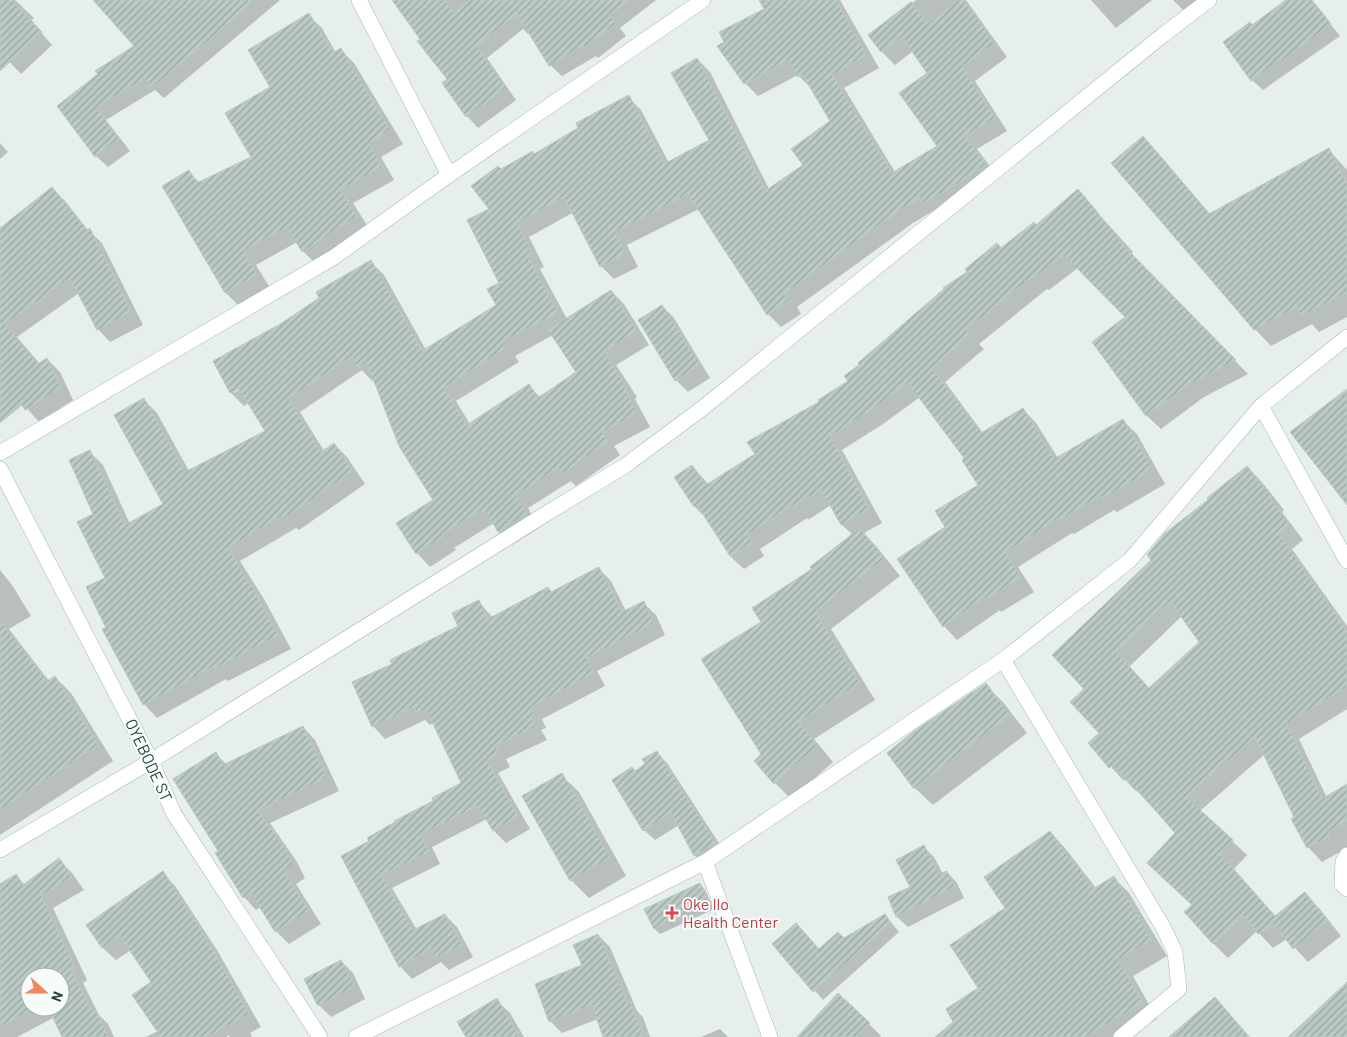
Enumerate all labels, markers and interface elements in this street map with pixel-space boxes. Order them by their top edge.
street label: OYEBODE ST [122,715,177,804]
place label: Oke Ilo Health Center [683,894,778,931]
marker: Oke Ilo Health Center [665,906,679,920]
north arrow [20,967,70,1017]
text: N [48,989,67,1004]

